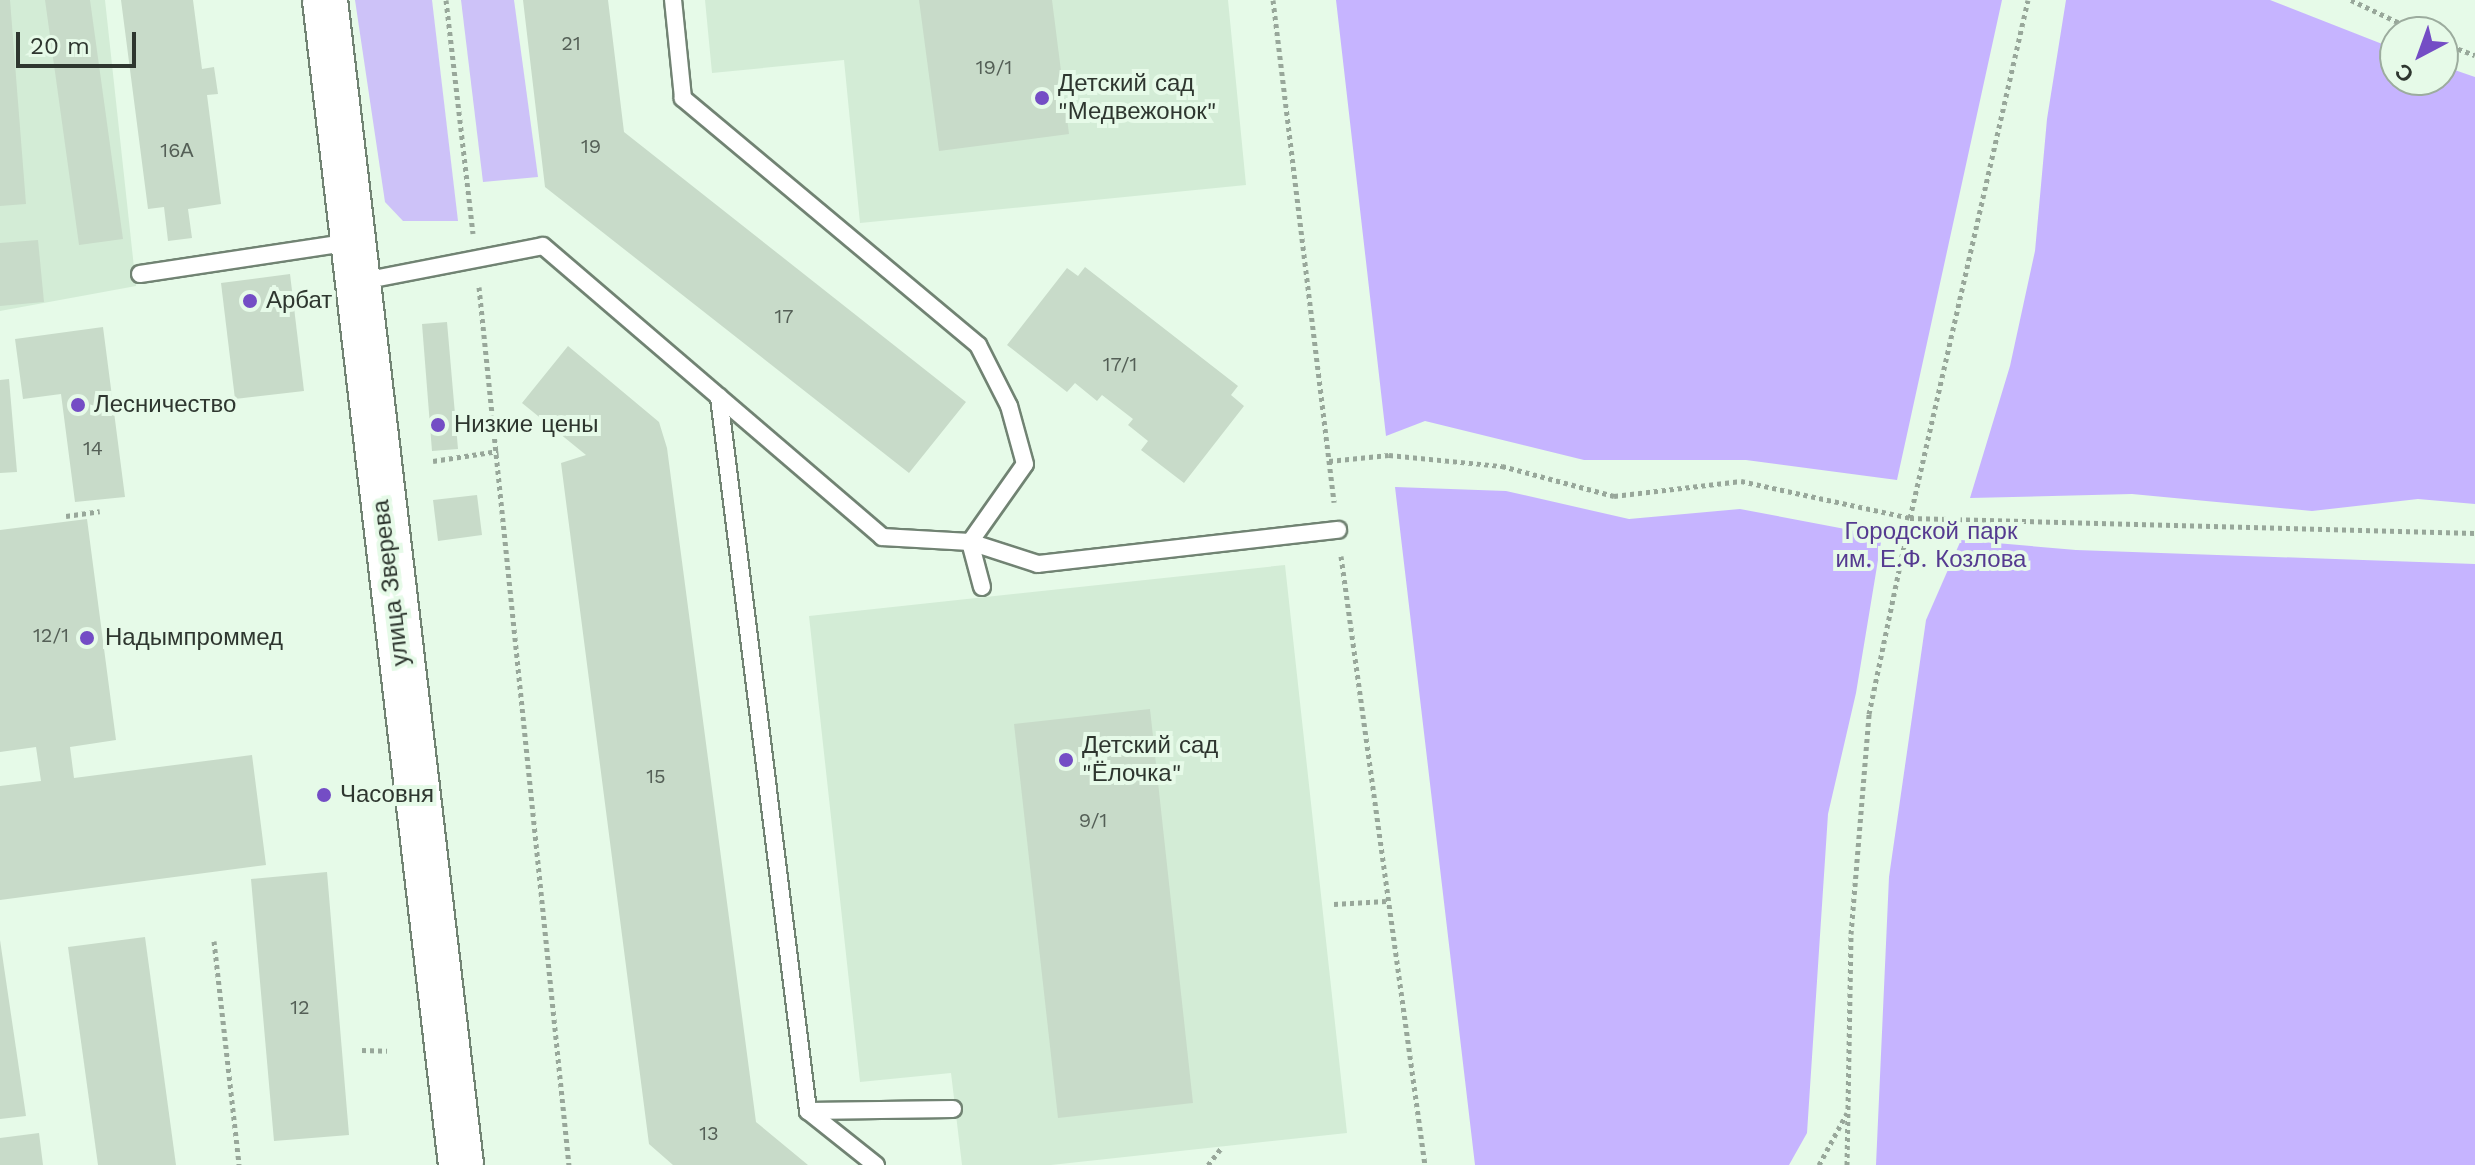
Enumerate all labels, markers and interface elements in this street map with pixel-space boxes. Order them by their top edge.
scale bar [20,16,140,66]
north arrow [2379,16,2459,96]
house number: 21 [561,31,581,55]
text: 20 m [30,32,90,60]
house number: 19/1 [976,55,1012,79]
text: С [2390,58,2418,88]
place label: Детский сад "Медвежонок" [1058,70,1216,126]
marker: Детский сад "Медвежонок" [1033,89,1051,107]
house number: 19 [581,134,601,158]
house number: 16А [160,138,194,162]
place label: Арбат [266,287,332,315]
marker: Арбат [241,292,259,310]
house number: 17 [774,304,794,328]
house number: 17/1 [1103,352,1137,376]
place label: Лесничество [94,391,236,419]
marker: Лесничество [69,396,87,414]
place label: Низкие цены [454,411,599,439]
marker: Низкие цены [429,416,447,434]
house number: 14 [83,436,103,460]
street label: улица Зверева [367,498,415,668]
park label: Городской парк им. Е.Ф. Козлова [1836,518,2026,574]
house number: 12/1 [33,623,69,647]
place label: Надымпроммед [105,624,283,652]
marker: Надымпроммед [76,627,98,649]
place label: Детский сад "Ёлочка" [1082,732,1218,788]
marker: Детский сад "Ёлочка" [1057,751,1075,769]
house number: 15 [646,764,666,788]
place label: Часовня [340,781,434,809]
marker: Часовня [315,786,333,804]
house number: 9/1 [1079,808,1107,832]
house number: 12 [290,995,310,1019]
house number: 13 [699,1121,719,1145]

